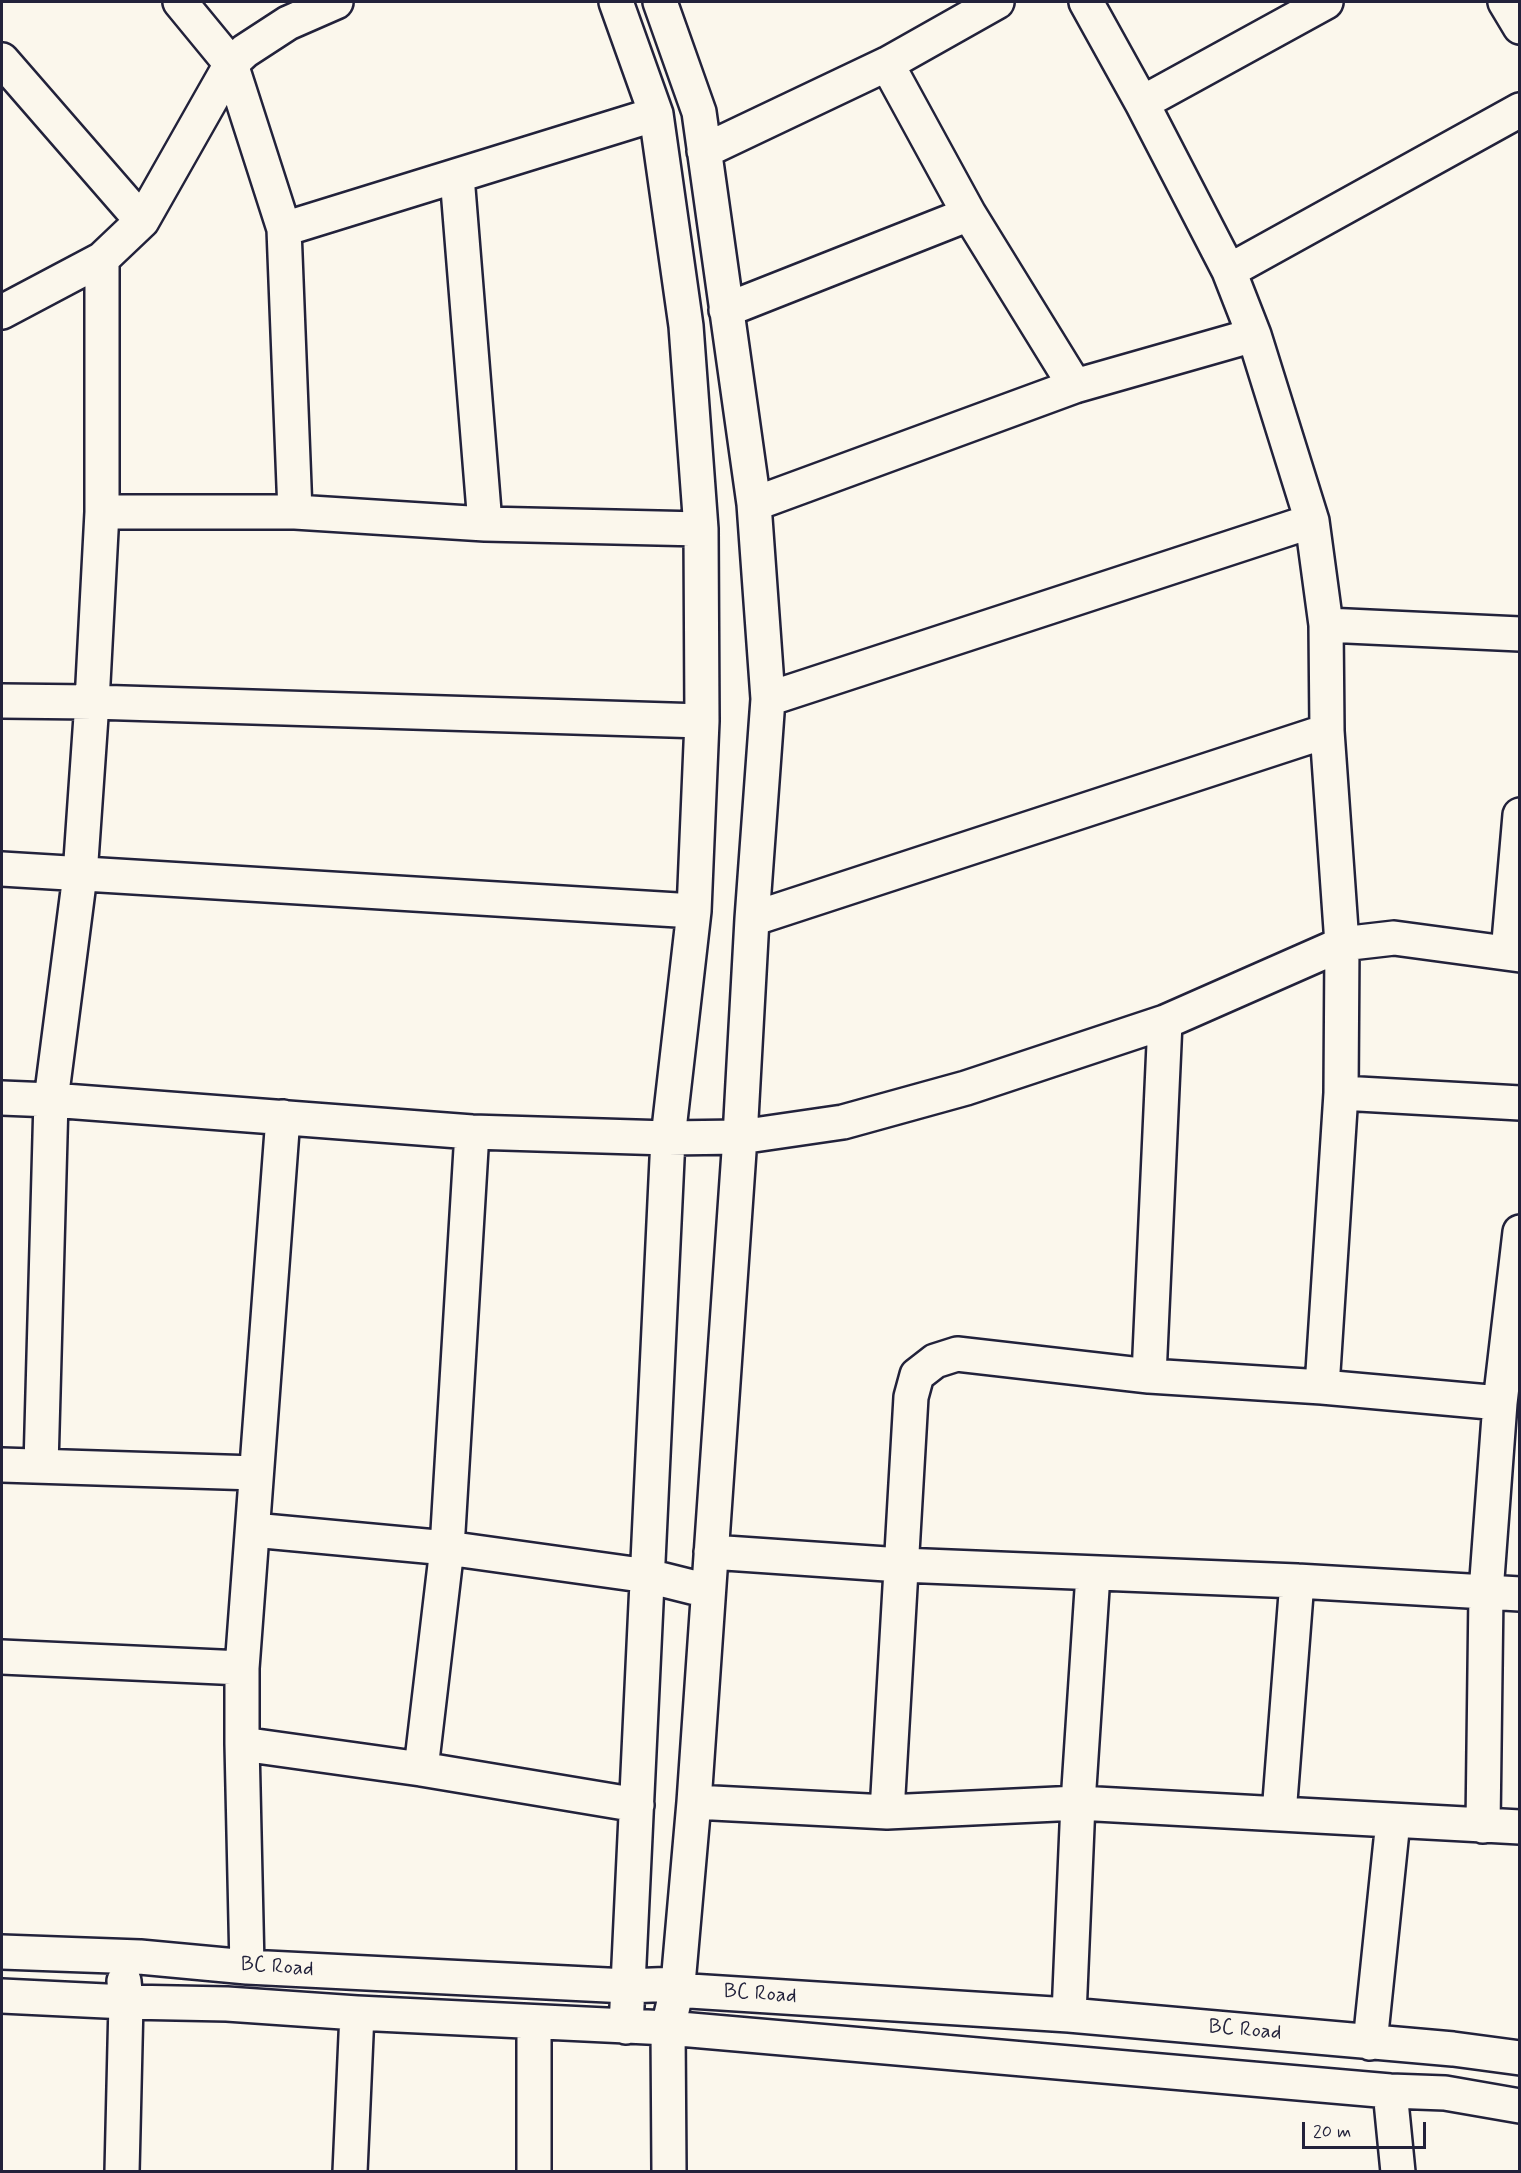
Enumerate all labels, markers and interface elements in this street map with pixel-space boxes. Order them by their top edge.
street label: BC Road [240,1953,314,1983]
street label: BC Road [723,1980,797,2010]
street label: BC Road [1207,2015,1283,2047]
scale bar [1305,2110,1430,2148]
text: 20 m [1313,2120,1351,2144]

